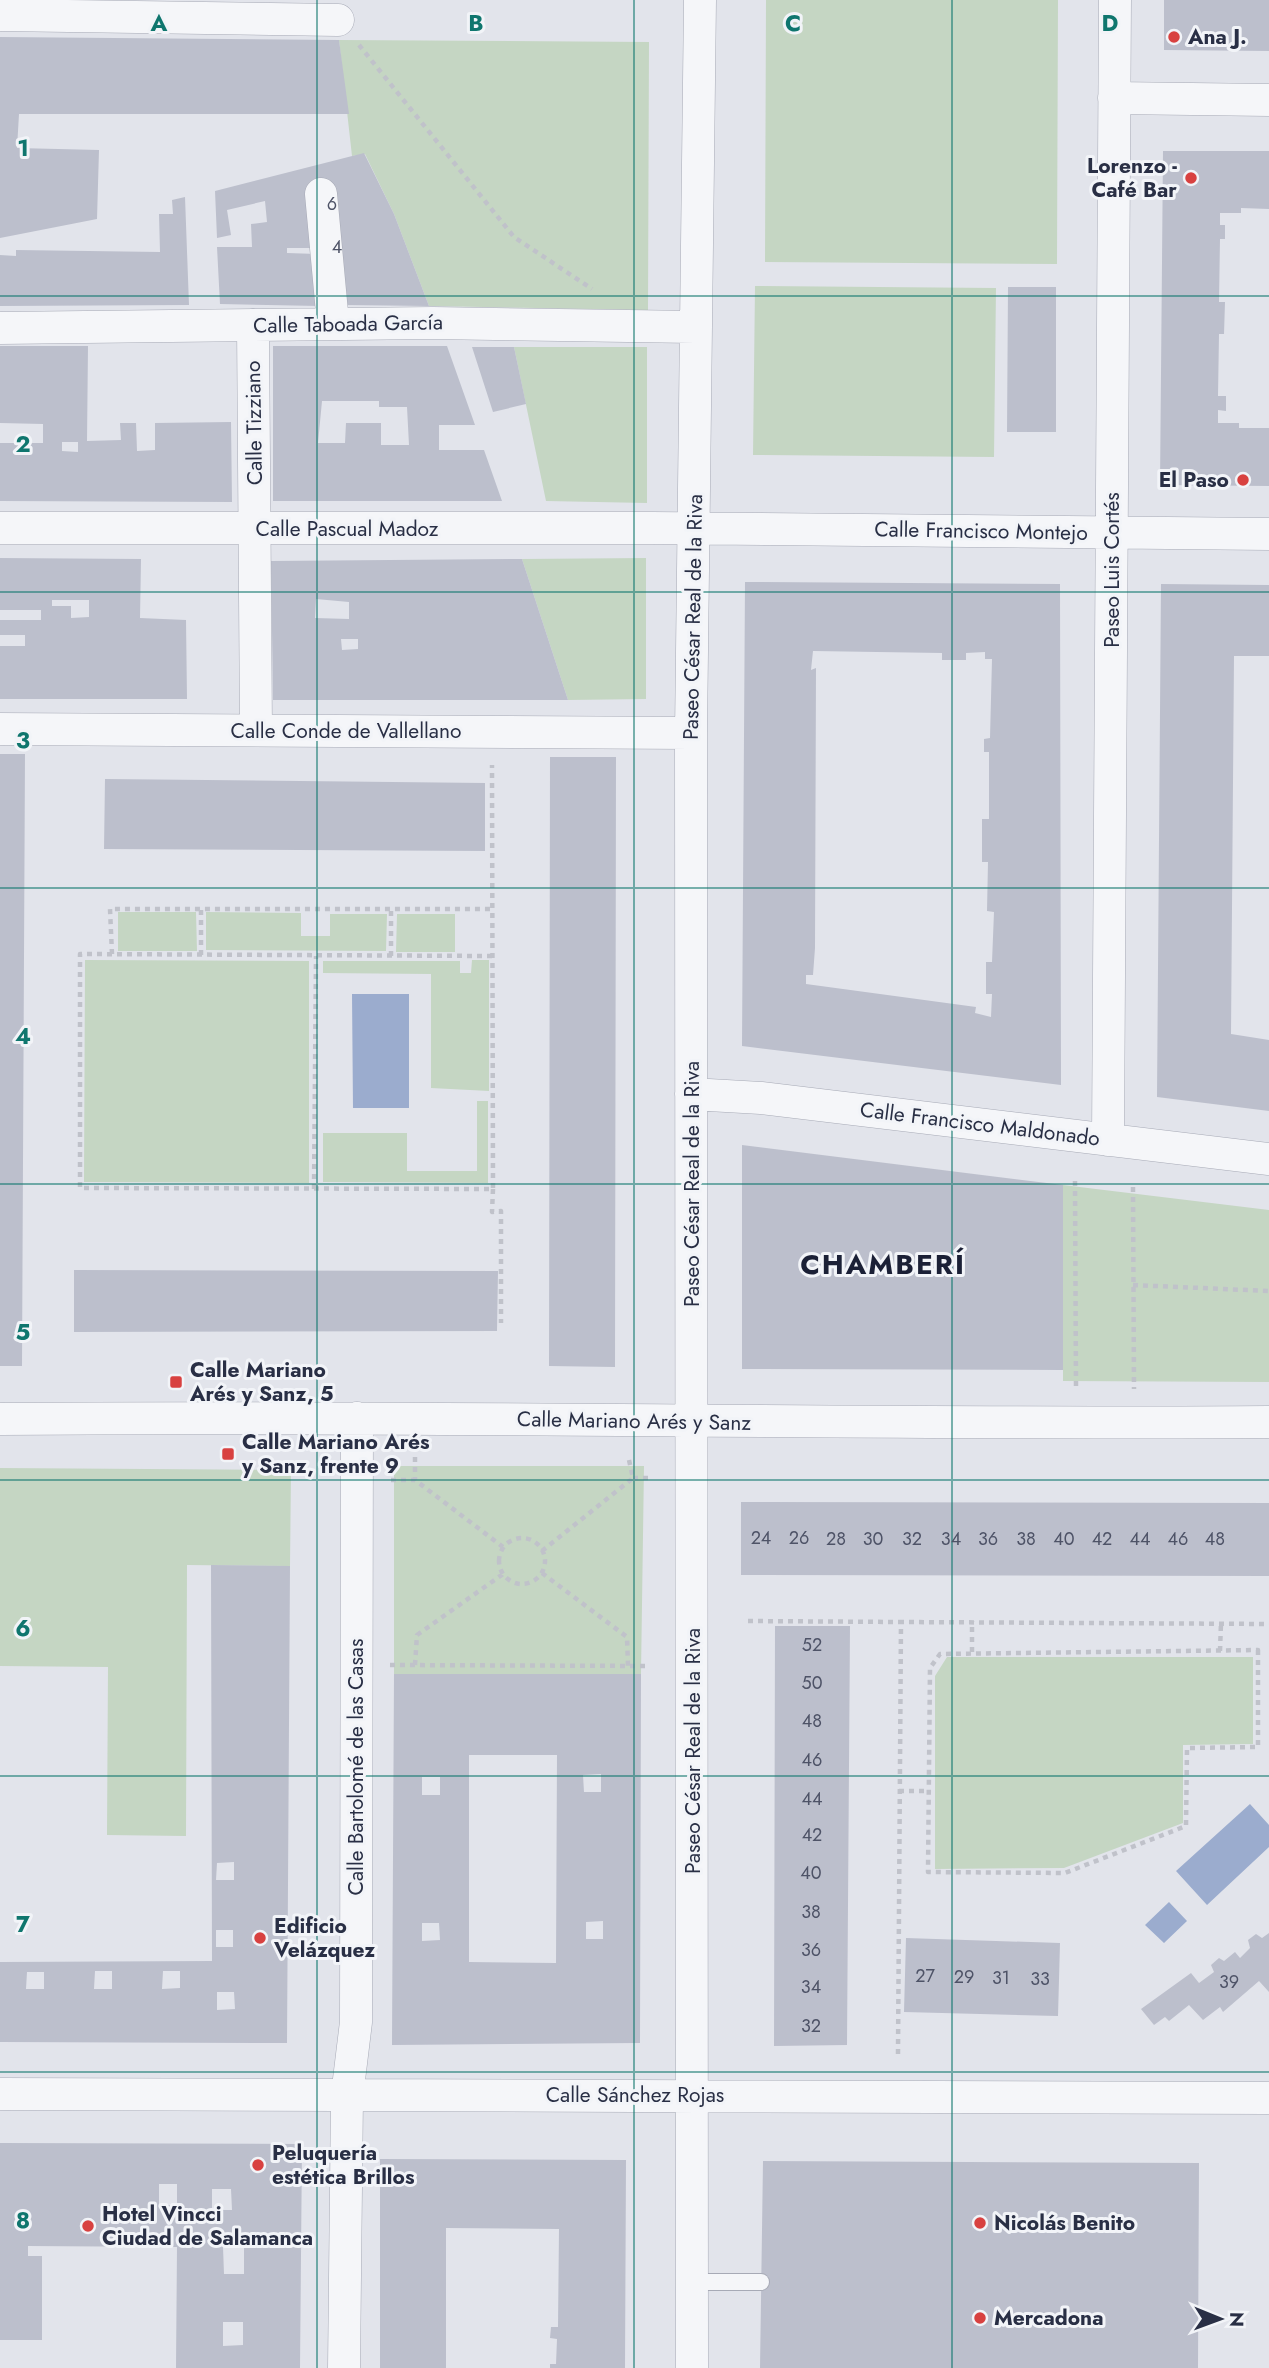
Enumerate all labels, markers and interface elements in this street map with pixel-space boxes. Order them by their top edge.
text: A [150,6,168,40]
text: B [468,6,484,40]
text: C [785,6,801,40]
text: D [1102,6,1119,40]
place label: Ana J. [1187,22,1247,52]
marker: Ana J. [1166,29,1182,45]
text: 1 [17,131,29,165]
place label: Lorenzo - Café Bar [1087,151,1177,205]
marker: Lorenzo - Café Bar [1183,170,1199,186]
house number: 6 [327,191,337,217]
house number: 4 [332,234,342,260]
street label: Calle Taboada García [253,307,443,341]
street label: Calle Tizziano [238,360,270,486]
text: 2 [15,427,31,461]
place label: El Paso [1159,465,1229,495]
marker: El Paso [1235,472,1251,488]
street label: Paseo Luis Cortés [1097,492,1127,648]
street label: Paseo César Real de la Riva [676,494,710,740]
street label: Calle Pascual Madoz [256,514,439,544]
street label: Calle Francisco Montejo [874,514,1088,548]
street label: Calle Conde de Vallellano [231,716,461,746]
text: 3 [16,723,30,757]
text: 4 [15,1019,31,1053]
street label: Paseo César Real de la Riva [677,1061,707,1307]
street label: Calle Francisco Maldonado [858,1094,1102,1154]
district label: CHAMBERÍ [800,1244,966,1285]
text: 5 [16,1315,30,1349]
place label: Calle Mariano Arés y Sanz, 5 [189,1355,334,1409]
marker: Calle Mariano Arés y Sanz, 5 [168,1374,184,1390]
street label: Calle Mariano Arés y Sanz [517,1404,752,1438]
place label: Calle Mariano Arés y Sanz, frente 9 [241,1427,430,1481]
marker: Calle Mariano Arés y Sanz, frente 9 [220,1446,236,1462]
house number: 24 [751,1525,771,1551]
house number: 26 [789,1525,809,1551]
house number: 28 [826,1526,846,1552]
house number: 30 [863,1526,884,1552]
house number: 32 [902,1526,922,1552]
house number: 34 [941,1526,961,1552]
house number: 36 [978,1526,998,1552]
house number: 38 [1016,1526,1036,1552]
house number: 40 [1053,1526,1075,1552]
house number: 42 [1092,1526,1112,1552]
house number: 44 [1130,1526,1151,1552]
house number: 46 [1168,1526,1188,1552]
house number: 48 [1205,1526,1225,1552]
text: 6 [15,1611,31,1645]
street label: Paseo César Real de la Riva [678,1628,708,1874]
house number: 52 [802,1632,822,1658]
street label: Calle Bartolomé de las Casas [341,1639,371,1895]
house number: 50 [802,1670,823,1696]
house number: 48 [802,1708,822,1734]
house number: 46 [802,1747,822,1773]
house number: 44 [802,1786,823,1812]
house number: 42 [802,1822,822,1848]
house number: 40 [800,1860,822,1886]
house number: 38 [801,1899,821,1925]
text: 7 [16,1907,30,1941]
place label: Edificio Velázquez [273,1911,375,1965]
marker: Edificio Velázquez [252,1930,268,1946]
house number: 36 [801,1937,821,1963]
house number: 27 [915,1963,935,1989]
house number: 29 [954,1964,974,1990]
house number: 31 [992,1965,1010,1991]
house number: 33 [1030,1966,1050,1992]
house number: 39 [1219,1969,1239,1995]
house number: 34 [801,1974,821,2000]
house number: 32 [801,2013,821,2039]
street label: Calle Sánchez Rojas [546,2080,724,2110]
place label: Peluquería estética Brillos [272,2138,415,2192]
marker: Peluquería estética Brillos [250,2157,266,2173]
place label: Hotel Vincci Ciudad de Salamanca [102,2199,313,2253]
text: 8 [16,2203,30,2237]
place label: Nicolás Benito [994,2208,1135,2238]
marker: Nicolás Benito [972,2215,988,2231]
marker: Hotel Vincci Ciudad de Salamanca [80,2218,96,2234]
north arrow [1185,2284,1255,2354]
place label: Mercadona [994,2303,1104,2333]
marker: Mercadona [972,2310,988,2326]
text: N [1223,2312,1250,2327]

